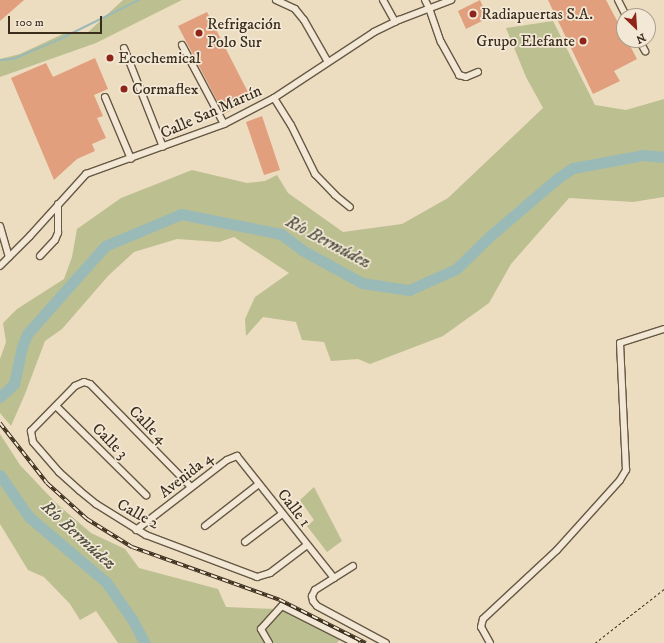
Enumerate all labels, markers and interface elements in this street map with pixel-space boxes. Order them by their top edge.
place label: Radiapuertas S.A. [481,4,593,24]
scale bar [10,8,104,34]
north arrow [616,8,656,48]
marker: Radiapuertas S.A. [468,9,478,19]
place label: Refrigación Polo Sur [207,14,281,52]
text: 100 m [15,15,44,30]
marker: Refrigación Polo Sur [194,28,204,38]
text: N [634,30,648,46]
place label: Grupo Elefante [476,31,575,51]
marker: Grupo Elefante [578,36,588,46]
place label: Ecochemical [118,48,200,68]
marker: Ecochemical [105,53,115,63]
place label: Cormaflex [132,79,199,99]
street label: Calle San Martín [157,81,265,143]
marker: Cormaflex [119,84,129,94]
water label: Río Bermúdez [282,212,374,274]
street label: Calle 4 [125,402,171,448]
street label: Calle 3 [88,419,132,463]
street label: Avenida 4 [155,448,217,502]
street label: Calle 1 [273,485,315,531]
street label: Calle 2 [114,495,162,533]
water label: Río Bermúdez [36,497,120,575]

